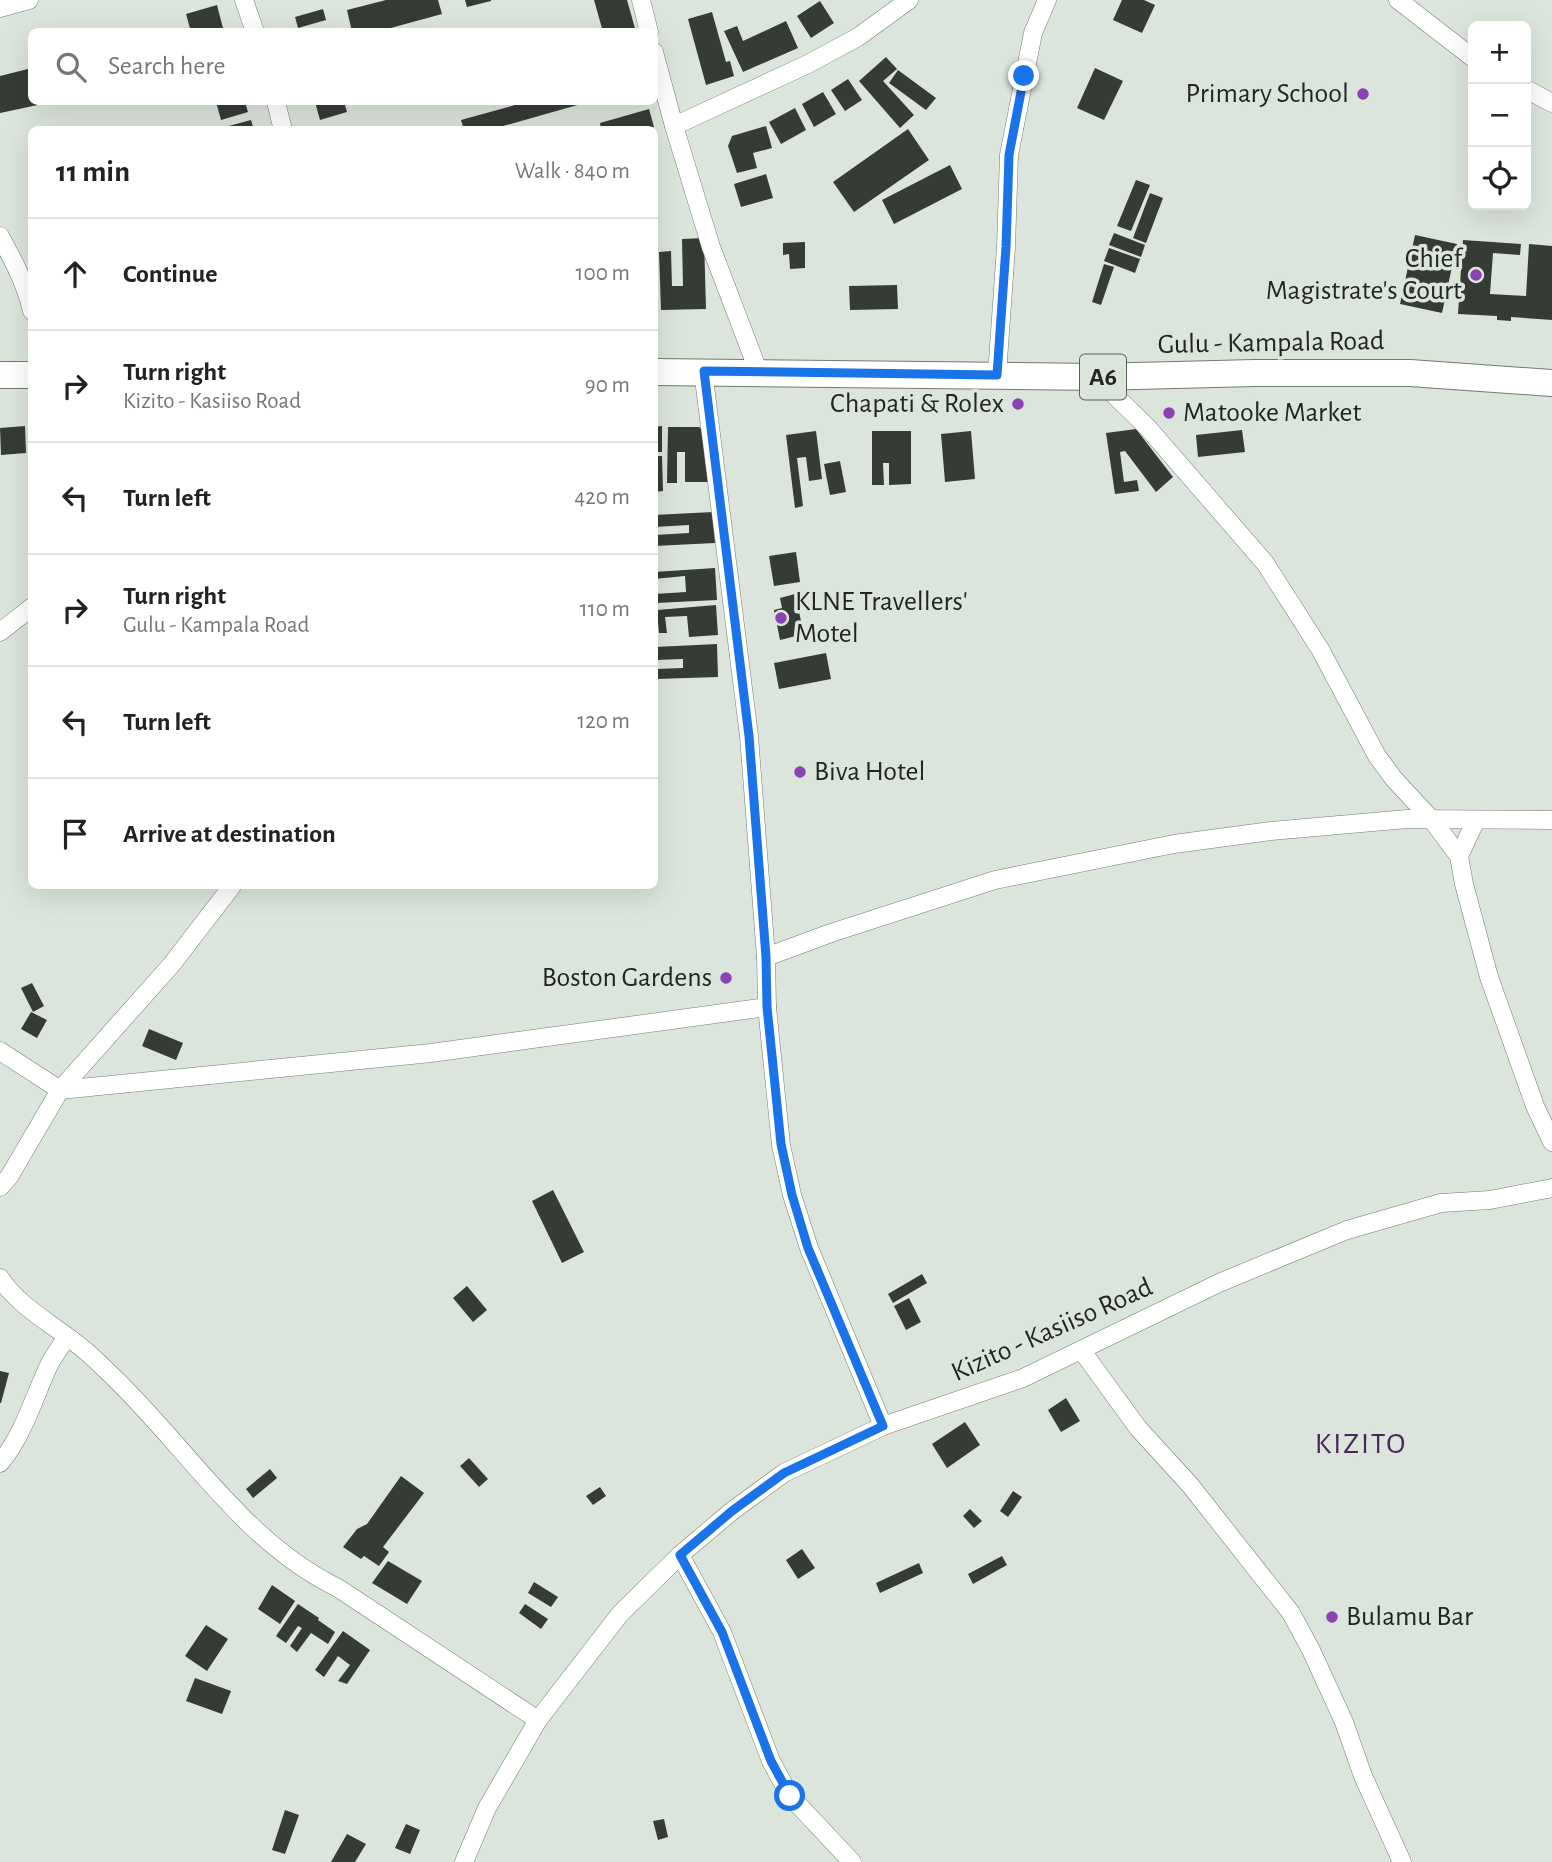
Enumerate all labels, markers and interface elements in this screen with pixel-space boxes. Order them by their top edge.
map controls [1468,21,1531,210]
button: + [1468,21,1531,84]
search box [28,28,658,105]
icon: search [52,48,90,86]
text: Search here [108,53,226,79]
route end [1008,60,1039,91]
place label: Primary School [1186,80,1349,108]
button: − [1468,84,1531,147]
marker: Primary School [1355,86,1371,102]
button: locate [1468,147,1531,210]
text: 11 min [56,157,130,187]
text: Walk · 840 m [515,160,630,183]
place label: Chief Magistrate's Court [1266,245,1464,305]
icon: ahead [56,255,94,293]
text: Continue [123,261,218,287]
text: 100 m [576,262,630,285]
marker: Chief Magistrate's Court [1468,267,1484,283]
street label: Gulu - Kampala Road [1157,327,1385,359]
road number: A6 [1080,354,1126,400]
text: Turn right [123,359,226,385]
icon: right [56,367,94,405]
text: 90 m [585,374,630,397]
text: Kizito - Kasiiso Road [123,390,301,413]
place label: Chapati & Rolex [830,390,1004,418]
marker: Chapati & Rolex [1010,396,1026,412]
place label: Matooke Market [1183,399,1361,427]
marker: Matooke Market [1161,405,1177,421]
icon: left [56,479,94,517]
text: Turn left [123,485,211,511]
text: 420 m [574,486,630,509]
text: Turn right [123,583,226,609]
place label: KLNE Travellers' Motel [795,588,968,648]
icon: right [56,591,94,629]
text: 110 m [580,598,630,621]
marker: KLNE Travellers' Motel [773,610,789,626]
text: Gulu - Kampala Road [123,614,309,637]
icon: left [56,703,94,741]
text: Turn left [123,709,211,735]
text: 120 m [577,710,630,733]
place label: Biva Hotel [814,758,925,786]
marker: Biva Hotel [792,764,808,780]
icon: arrive [56,815,94,853]
text: Arrive at destination [123,821,336,847]
place label: Boston Gardens [542,964,712,992]
marker: Boston Gardens [718,970,734,986]
street label: Kizito - Kasiiso Road [947,1273,1157,1387]
district label: KIZITO [1315,1429,1407,1459]
place label: Bulamu Bar [1346,1603,1473,1631]
marker: Bulamu Bar [1324,1609,1340,1625]
route start [774,1780,805,1811]

